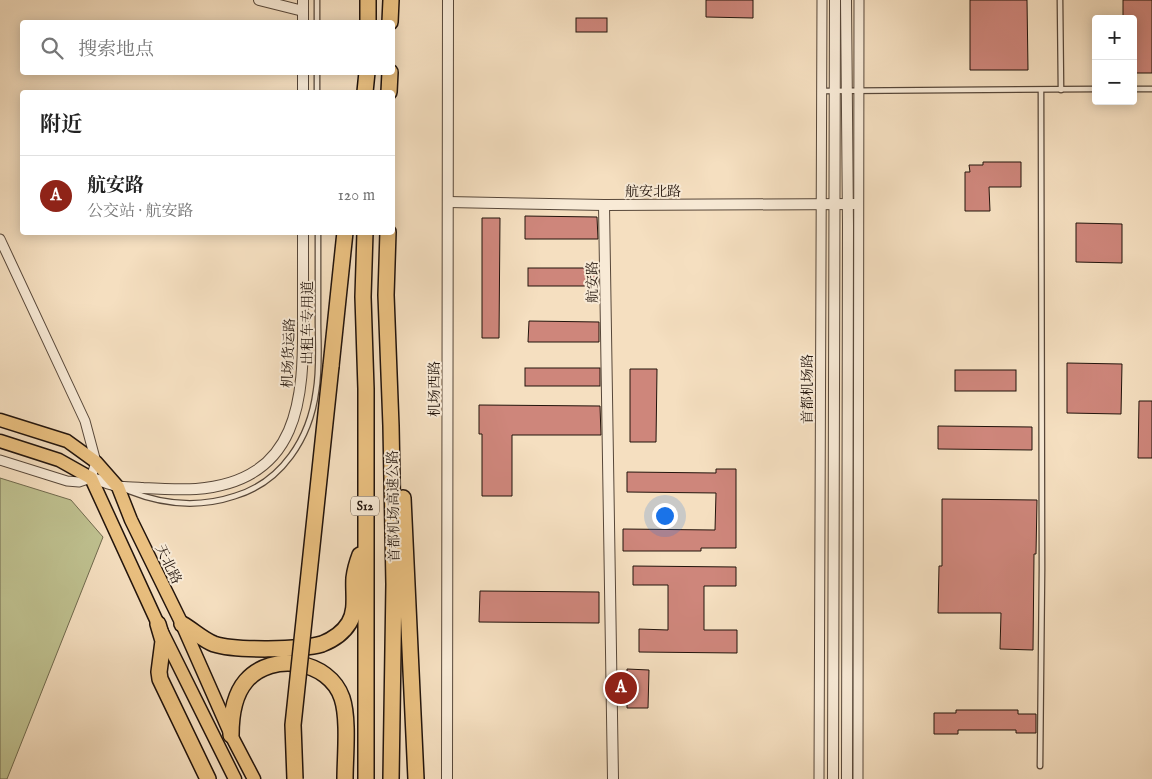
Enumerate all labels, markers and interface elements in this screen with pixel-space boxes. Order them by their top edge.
map controls [1092,15,1137,105]
button: + [1092,15,1137,60]
search box [20,20,395,75]
icon: search [38,34,66,62]
text: 搜索地点 [78,38,154,62]
button: − [1092,60,1137,105]
text: 附近 [40,112,82,139]
text: 航安路 [87,174,144,198]
street label: 航安北路 [625,183,681,201]
text: A [51,186,61,206]
text: 120 m [338,186,375,206]
text: 公交站 · 航安路 [87,202,194,222]
street label: 航安路 [584,261,602,303]
street label: 出租车专用道 [299,281,317,365]
street label: 机场货运路 [279,318,299,388]
street label: 首都机场路 [799,354,817,424]
street label: 机场西路 [426,361,444,417]
street label: 首都机场高速公路 [384,450,404,562]
road number: S12 [351,496,379,516]
your location [652,503,678,529]
street label: 天北路 [151,542,185,587]
pin: A [605,669,637,707]

